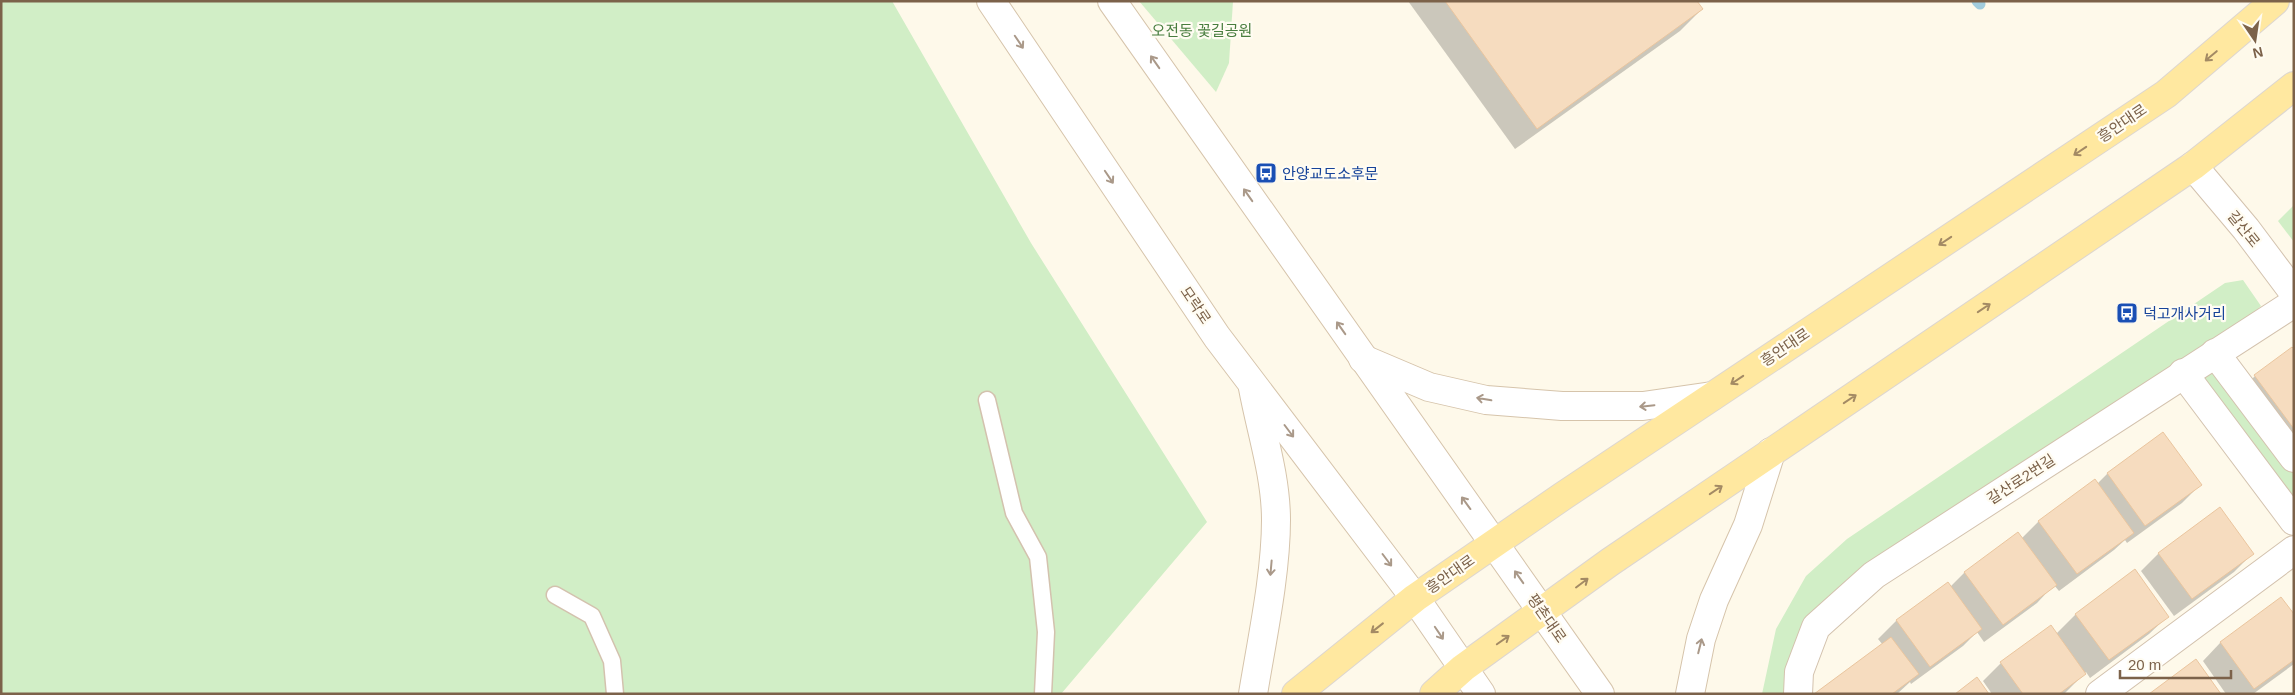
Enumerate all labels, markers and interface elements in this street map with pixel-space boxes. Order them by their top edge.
north arrow [2230,15,2280,65]
park label: 오전동 꽃길공원 [1152,22,1252,39]
one-way arrow [1014,34,1024,48]
text: N [2251,44,2265,62]
one-way arrow [2205,50,2218,61]
one-way arrow [1150,55,1160,69]
street label: 흥안대로 [2094,101,2150,145]
one-way arrow [2073,146,2087,156]
bus stop icon: 안양교도소후문 [1254,161,1278,185]
place label: 안양교도소후문 [1282,165,1379,182]
one-way arrow [1104,169,1114,183]
one-way arrow [1243,188,1253,202]
street label: 갈산로 [2224,208,2264,250]
one-way arrow [1938,236,1952,246]
street label: 모락로 [1177,283,1215,327]
bus stop icon: 덕고개사거리 [2115,301,2139,325]
one-way arrow [1977,303,1991,313]
place label: 덕고개사거리 [2143,305,2226,322]
one-way arrow [1336,321,1346,335]
street label: 흥안대로 [1757,325,1813,369]
one-way arrow [1730,375,1744,385]
one-way arrow [1477,394,1493,404]
one-way arrow [1843,394,1857,404]
one-way arrow [1639,401,1655,410]
one-way arrow [1284,424,1294,438]
street label: 갈산로2번길 [1984,451,2058,507]
one-way arrow [1708,485,1722,495]
one-way arrow [1461,496,1471,510]
street label: 흥안대로 [1423,551,1477,597]
one-way arrow [1382,553,1392,567]
one-way arrow [1266,560,1276,576]
one-way arrow [1514,570,1524,584]
one-way arrow [1575,578,1589,588]
street label: 평촌대로 [1524,591,1570,645]
one-way arrow [1370,622,1383,633]
one-way arrow [1434,626,1444,640]
one-way arrow [1496,635,1510,645]
one-way arrow [1695,638,1705,654]
scale bar [2120,648,2231,680]
text: 20 m [2128,656,2161,673]

